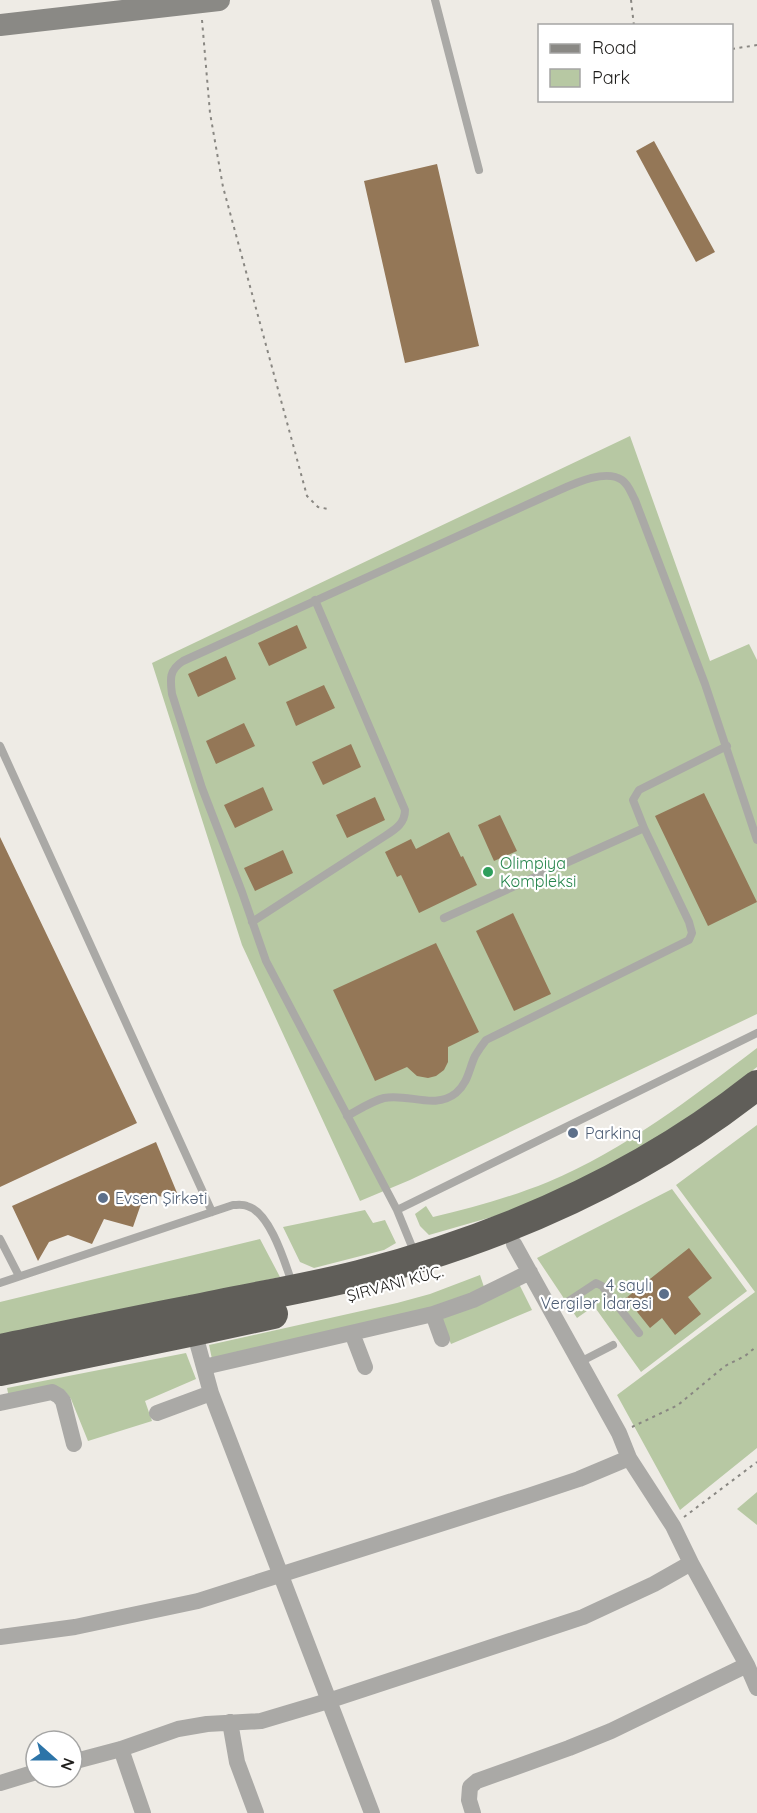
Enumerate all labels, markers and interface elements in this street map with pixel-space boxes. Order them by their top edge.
legend [538,24,733,102]
text: Road [592,36,637,59]
text: Park [592,66,630,89]
place label: Olimpiya Kompleksi [500,853,576,891]
marker: Olimpiya Kompleksi [481,865,495,879]
place label: Parkinq [585,1123,641,1143]
marker: Parkinq [566,1126,580,1140]
place label: Evsen Şirkəti [115,1188,207,1208]
marker: Evsen Şirkəti [96,1191,110,1205]
street label: ŞIRVANI KÜÇ. [344,1260,446,1306]
place label: 4 saylı Vergilər İdarəsi [541,1275,652,1313]
marker: 4 saylı Vergilər İdarəsi [657,1287,671,1301]
north arrow [24,1729,84,1789]
text: N [57,1755,79,1773]

